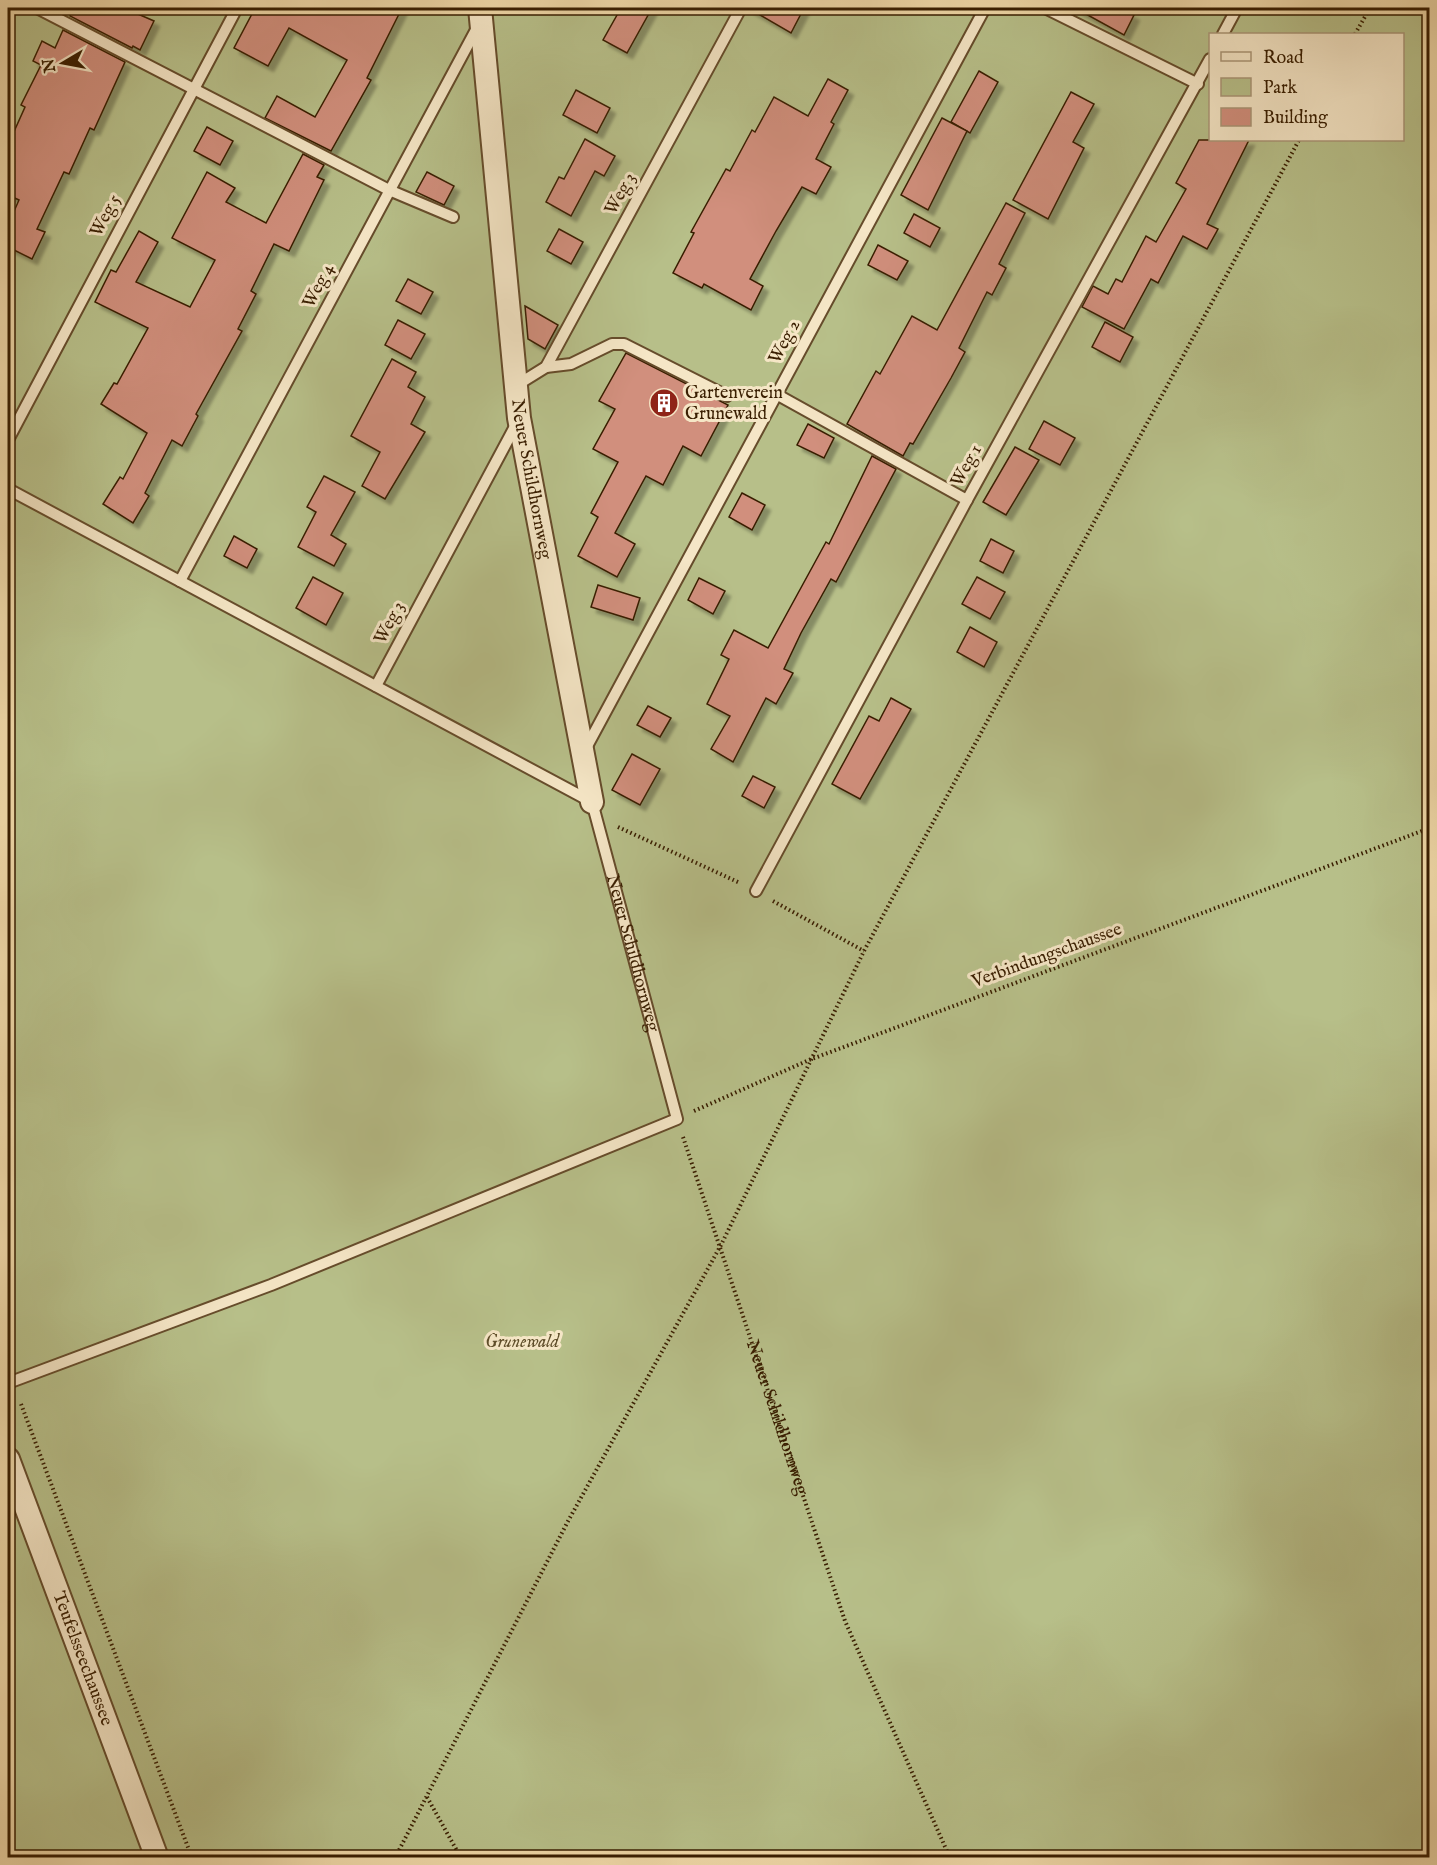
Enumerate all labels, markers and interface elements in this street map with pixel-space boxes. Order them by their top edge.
north arrow [33,33,93,93]
legend [1209,33,1404,141]
text: Road [1263,47,1304,70]
text: N [39,57,61,75]
text: Park [1263,77,1298,100]
text: Building [1263,107,1328,130]
street label: Weg 3 [600,169,642,219]
street label: Weg 5 [85,190,127,241]
street label: Weg 4 [298,260,340,312]
street label: Weg 2 [764,316,806,368]
place label: Gartenverein Grunewald [685,382,783,426]
building icon: Gartenverein Grunewald [648,387,680,419]
street label: Neuer Schildhornweg [506,398,557,561]
street label: Weg 1 [946,441,988,491]
street label: Weg 3 [369,598,411,648]
street label: Neuer Schildhornweg [600,872,665,1035]
street label: Verbindungschaussee [968,918,1125,994]
park label: Grunewald [485,1331,560,1354]
street label: Neuer Schildhornweg [740,1337,814,1499]
street label: Teufelsseechaussee [47,1588,118,1729]

